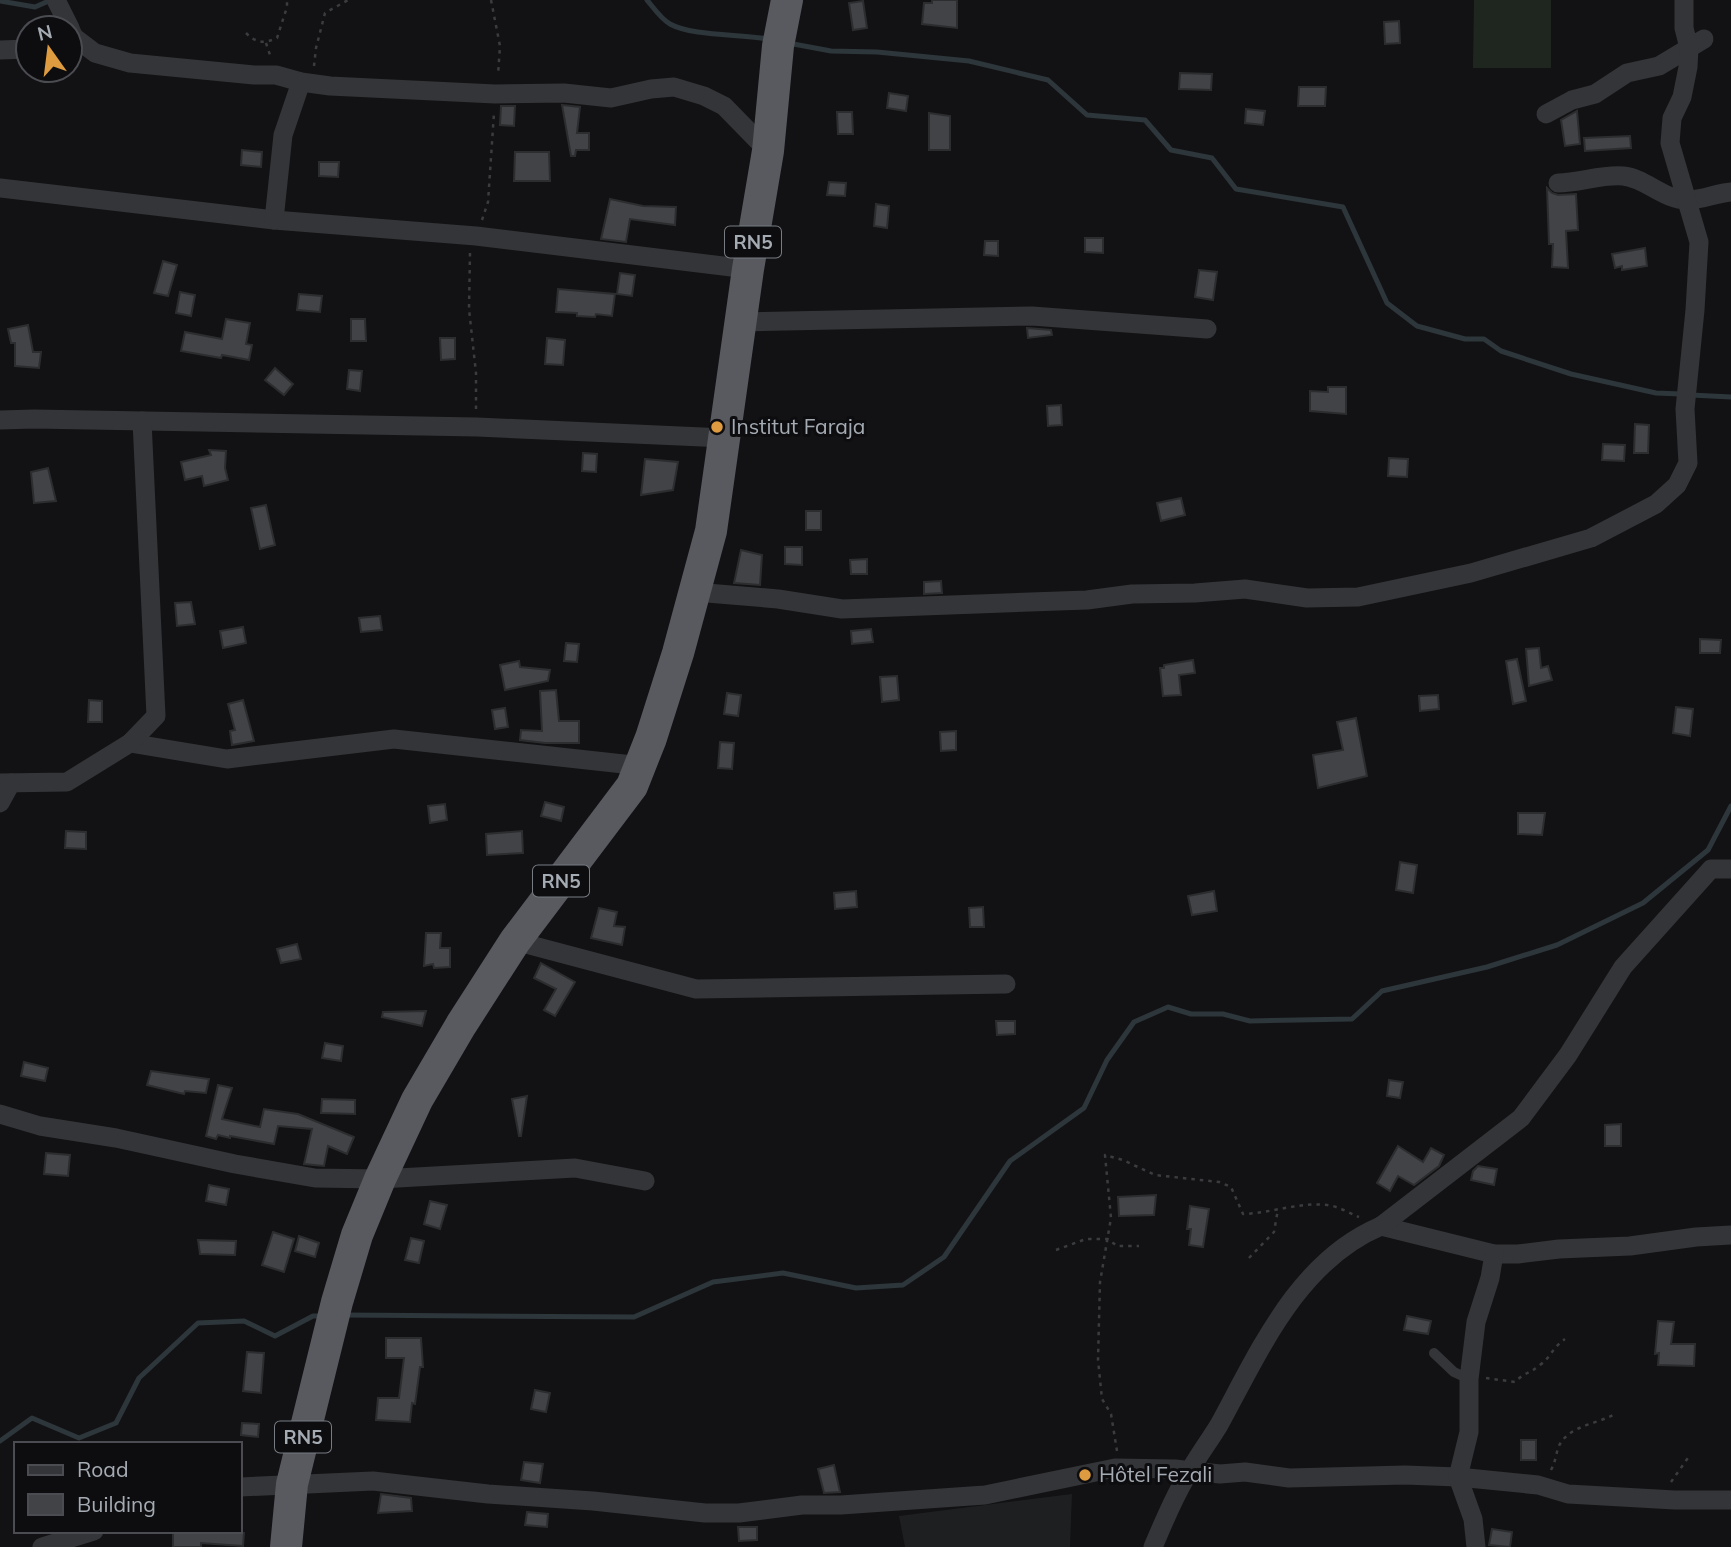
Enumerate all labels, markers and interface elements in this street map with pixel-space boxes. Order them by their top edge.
north arrow [14,14,84,84]
text: N [35,19,55,46]
road number: RN5 [725,226,781,258]
place label: Institut Faraja [731,413,865,439]
marker: Institut Faraja [709,419,725,435]
road number: RN5 [533,866,589,897]
road number: RN5 [275,1422,331,1452]
legend [14,1442,242,1533]
text: Road [77,1456,128,1482]
place label: Hôtel Fezali [1099,1461,1212,1487]
marker: Hôtel Fezali [1077,1467,1093,1483]
text: Building [77,1491,156,1517]

